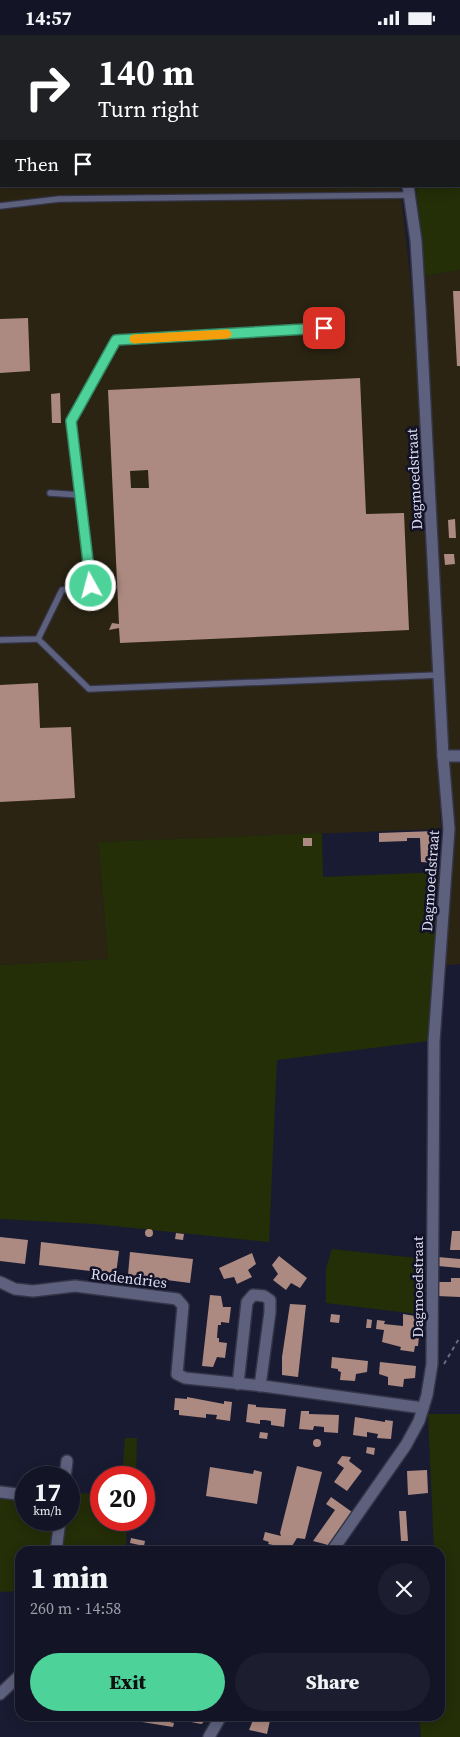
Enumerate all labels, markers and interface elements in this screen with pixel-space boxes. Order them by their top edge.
text: 14:57 [25,5,72,31]
text: 140 m [98,49,194,97]
icon: right [15,55,80,120]
text: Turn right [98,94,199,124]
icon: arrive [69,150,97,178]
text: Then [15,151,59,177]
pin [303,307,345,349]
icon: arrive [310,314,338,342]
street label: Dagmoedstraat [401,428,427,530]
position arrow [64,559,116,611]
street label: Dagmoedstraat [416,830,444,932]
street label: Dagmoedstraat [407,1236,428,1338]
street label: Rodendries [90,1263,168,1293]
speed limit sign: 20 [90,1466,155,1531]
text: 17 [34,1475,61,1509]
text: km/h [33,1503,62,1519]
text: 1 min [30,1557,108,1598]
button: close [378,1563,430,1615]
text: 260 m · 14:58 [30,1597,121,1619]
button: Exit [30,1653,225,1711]
button: Share [235,1653,430,1711]

